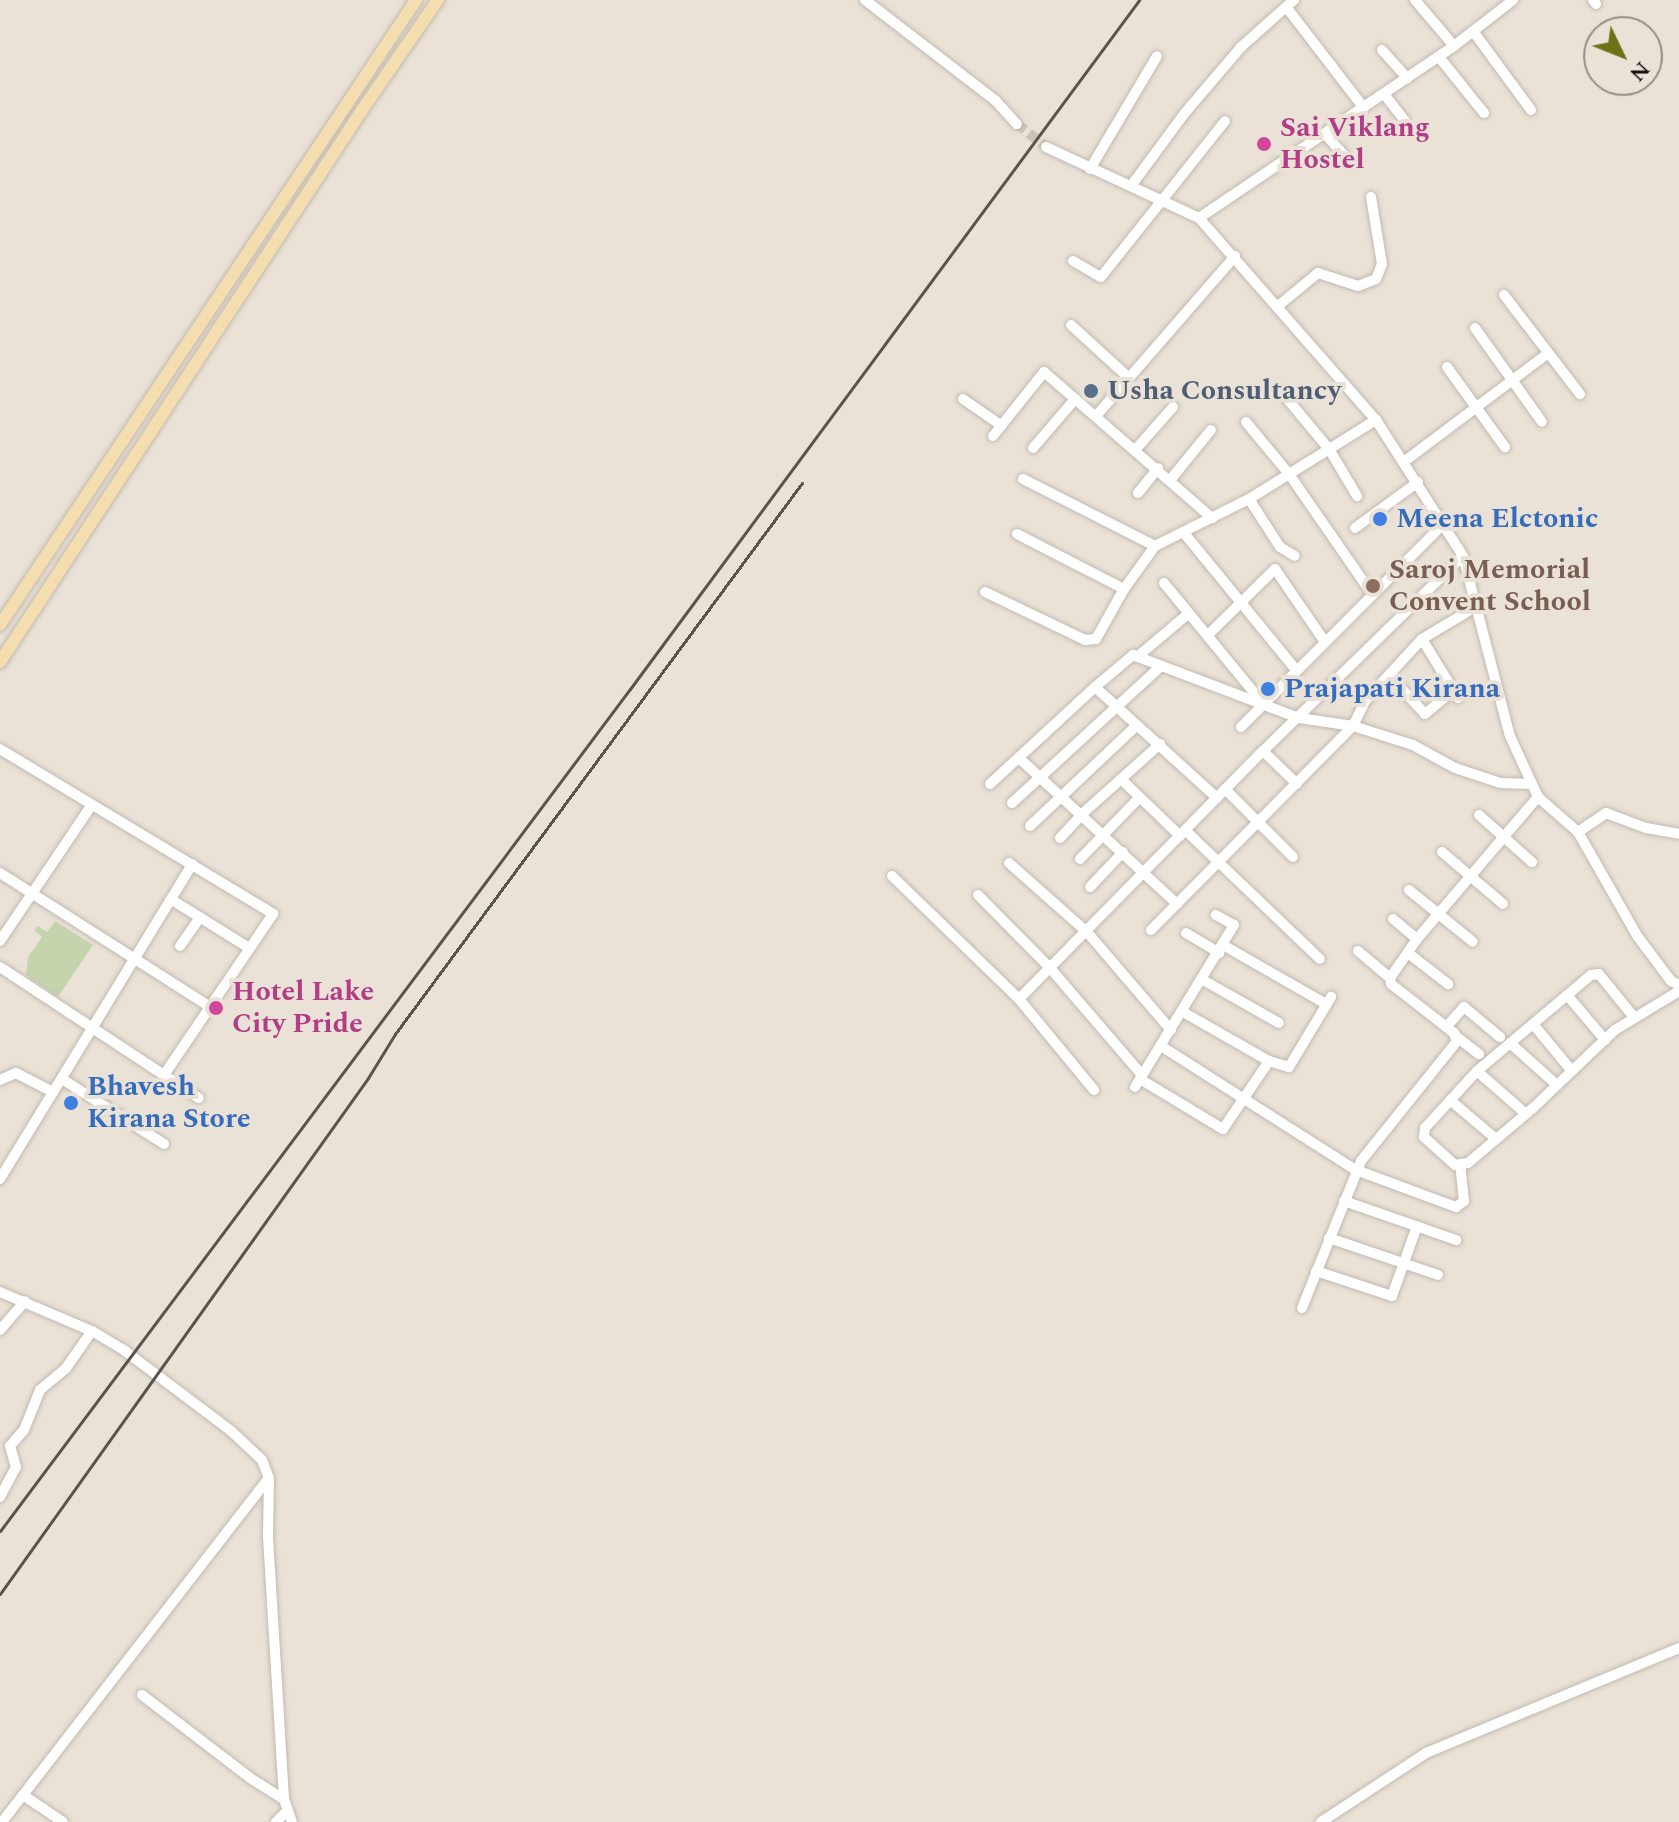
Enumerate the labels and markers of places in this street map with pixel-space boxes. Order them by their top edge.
place label: Sai Viklang Hostel [1280,111,1430,177]
marker: Sai Viklang Hostel [1255,135,1273,153]
place label: Usha Consultancy [1107,374,1341,408]
marker: Usha Consultancy [1082,382,1100,400]
place label: Meena Elctonic [1396,502,1598,536]
marker: Meena Elctonic [1371,510,1389,528]
place label: Saroj Memorial Convent School [1389,553,1591,619]
marker: Saroj Memorial Convent School [1364,577,1382,595]
place label: Prajapati Kirana [1284,672,1500,706]
marker: Prajapati Kirana [1259,680,1277,698]
place label: Hotel Lake City Pride [232,975,374,1041]
marker: Hotel Lake City Pride [207,999,225,1017]
place label: Bhavesh Kirana Store [87,1070,251,1136]
marker: Bhavesh Kirana Store [62,1094,80,1112]

